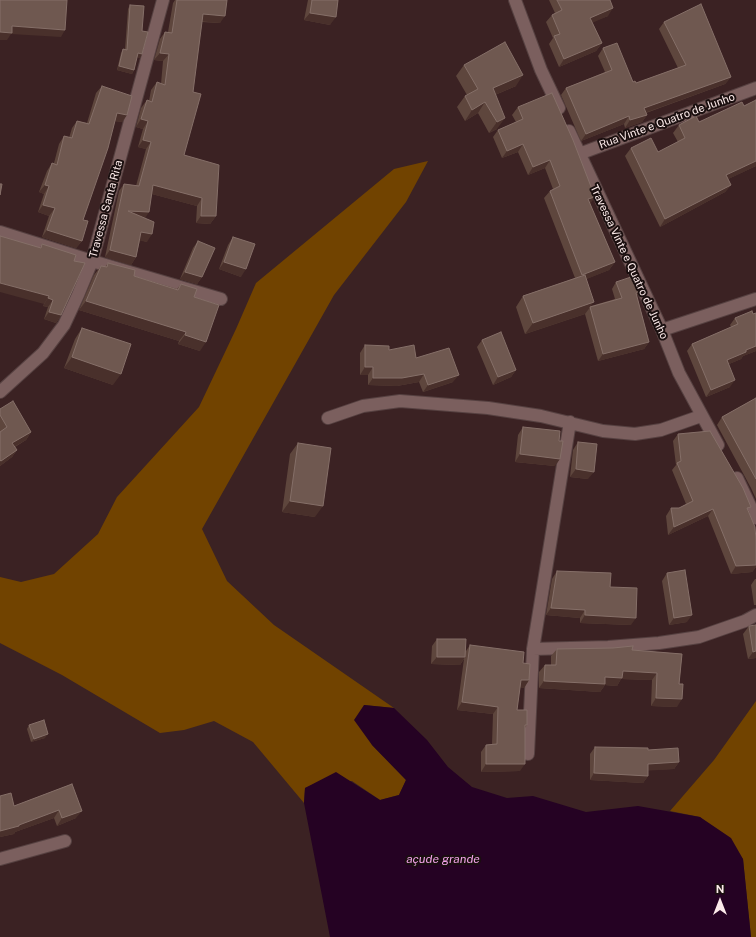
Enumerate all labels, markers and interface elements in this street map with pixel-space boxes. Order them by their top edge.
street label: Rua Vinte e Quatro de Junho [597,90,737,152]
street label: Travessa Santa Rita [87,159,125,259]
street label: Travessa Vinte e Quatro de Junho [587,183,671,341]
water label: açude grande [406,852,480,866]
north arrow [700,881,740,921]
text: N [716,883,724,895]

